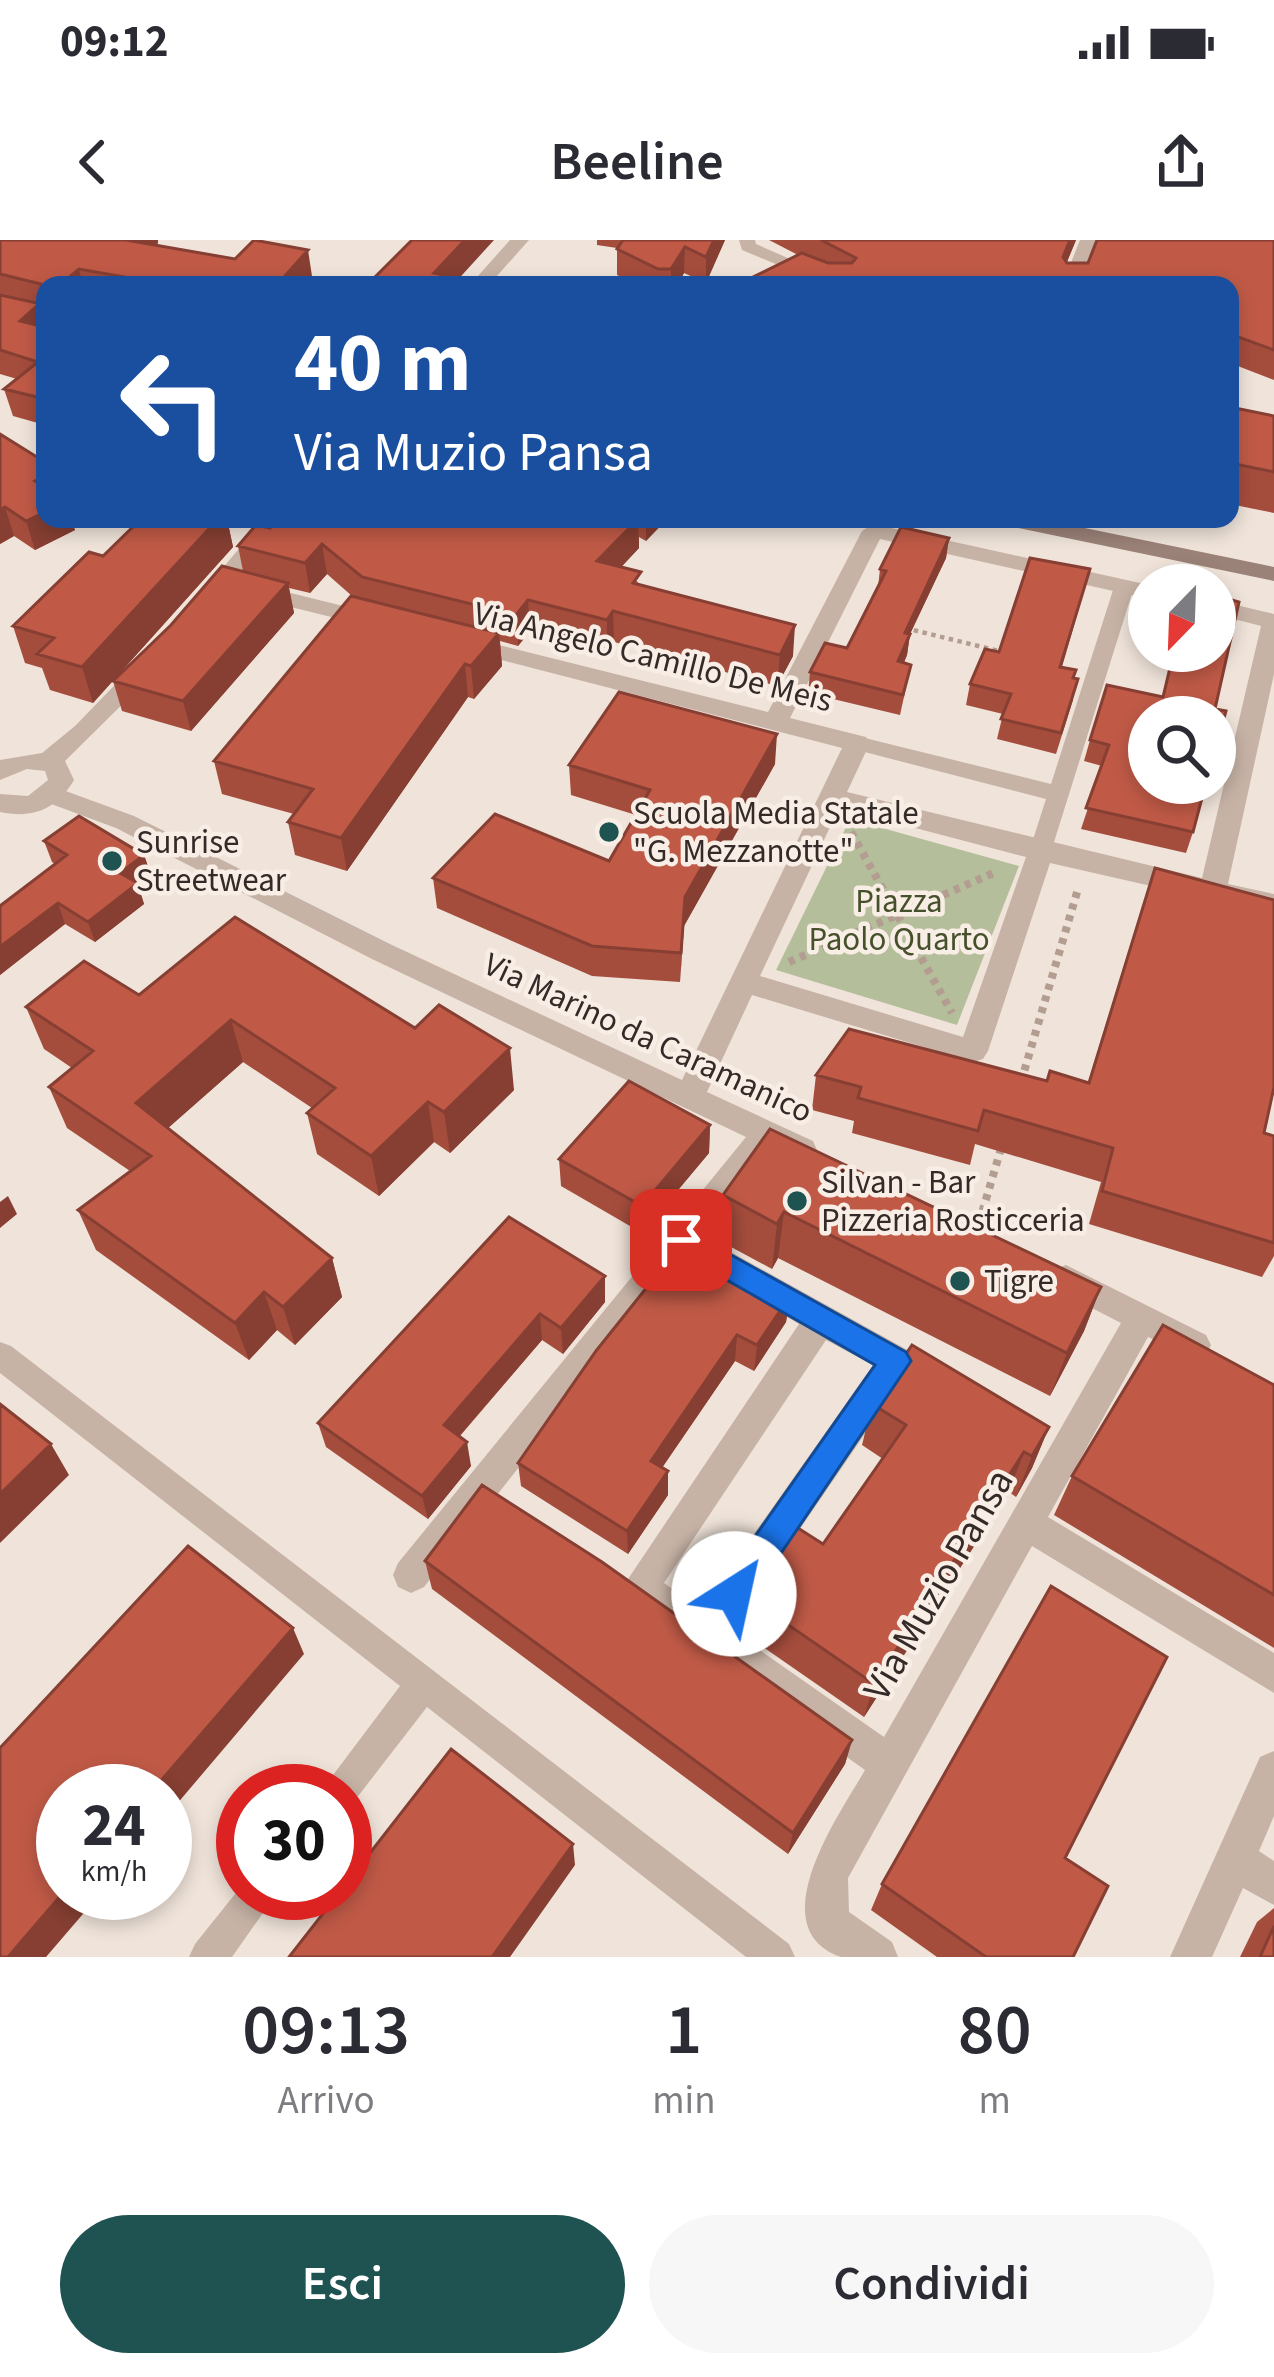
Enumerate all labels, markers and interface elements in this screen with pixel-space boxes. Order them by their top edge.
text: 09:12 [60,10,169,74]
text: Beeline [550,124,724,201]
icon: back [60,129,126,195]
icon: share [1148,129,1214,195]
text: 40 m [294,304,472,424]
icon: left [96,324,252,480]
text: Via Muzio Pansa [294,415,653,492]
north arrow [1128,564,1236,672]
map controls [1128,564,1236,804]
street label: Via Angelo Camillo De Meis [469,590,837,724]
button: search [1128,696,1236,804]
place label: Scuola Media Statale "G. Mezzanotte" [633,790,919,875]
place label: Sunrise Streetwear [136,819,287,904]
marker: Scuola Media Statale "G. Mezzanotte" [596,819,622,845]
marker: Sunrise Streetwear [99,848,125,874]
park label: Piazza Paolo Quarto [808,878,990,963]
street label: Via Marino da Caramanico [476,941,820,1135]
place label: Silvan - Bar Pizzeria Rosticceria [821,1159,1085,1244]
marker: Silvan - Bar Pizzeria Rosticceria [784,1188,810,1214]
pin [630,1189,732,1291]
icon: arrive [648,1207,714,1273]
place label: Tigre [984,1258,1054,1305]
marker: Tigre [947,1268,973,1294]
street label: Via Muzio Pansa [850,1459,1028,1711]
position arrow [671,1531,797,1657]
speed limit sign: 30 [216,1764,372,1920]
text: 24 [82,1784,146,1869]
text: km/h [81,1850,147,1893]
text: 09:13 [242,1979,410,2082]
text: 1 [665,1979,702,2082]
text: 80 [958,1979,1032,2082]
text: Arrivo [278,2073,375,2129]
text: min [652,2073,715,2129]
text: m [979,2073,1011,2129]
button: Esci [60,2215,625,2353]
button: Condividi [649,2215,1214,2353]

